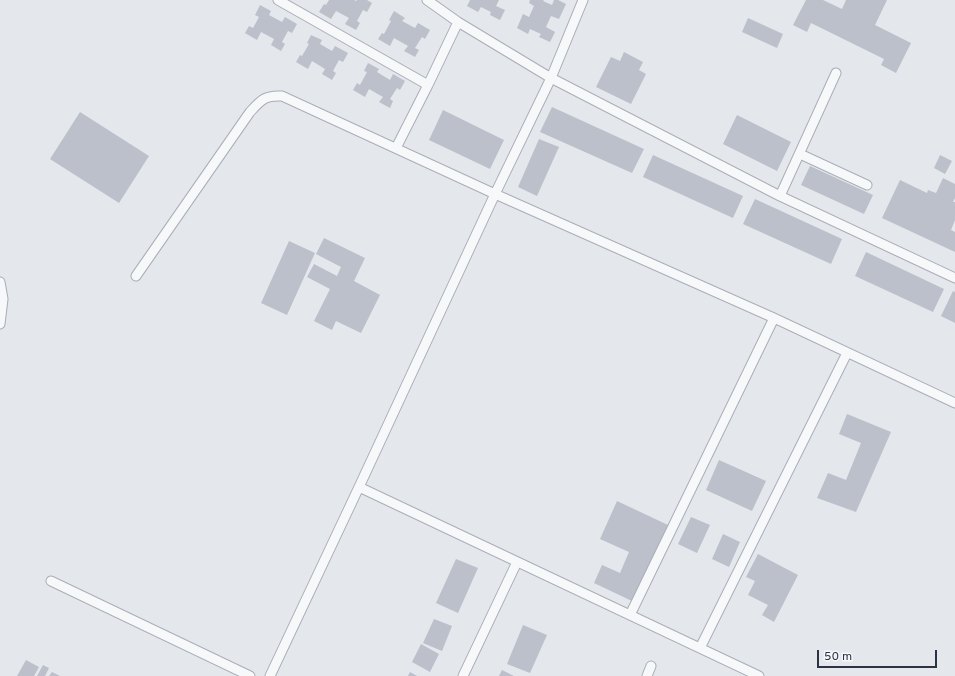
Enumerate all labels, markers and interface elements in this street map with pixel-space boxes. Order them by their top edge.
scale bar [819,642,939,668]
text: 50 m [824,649,852,665]

